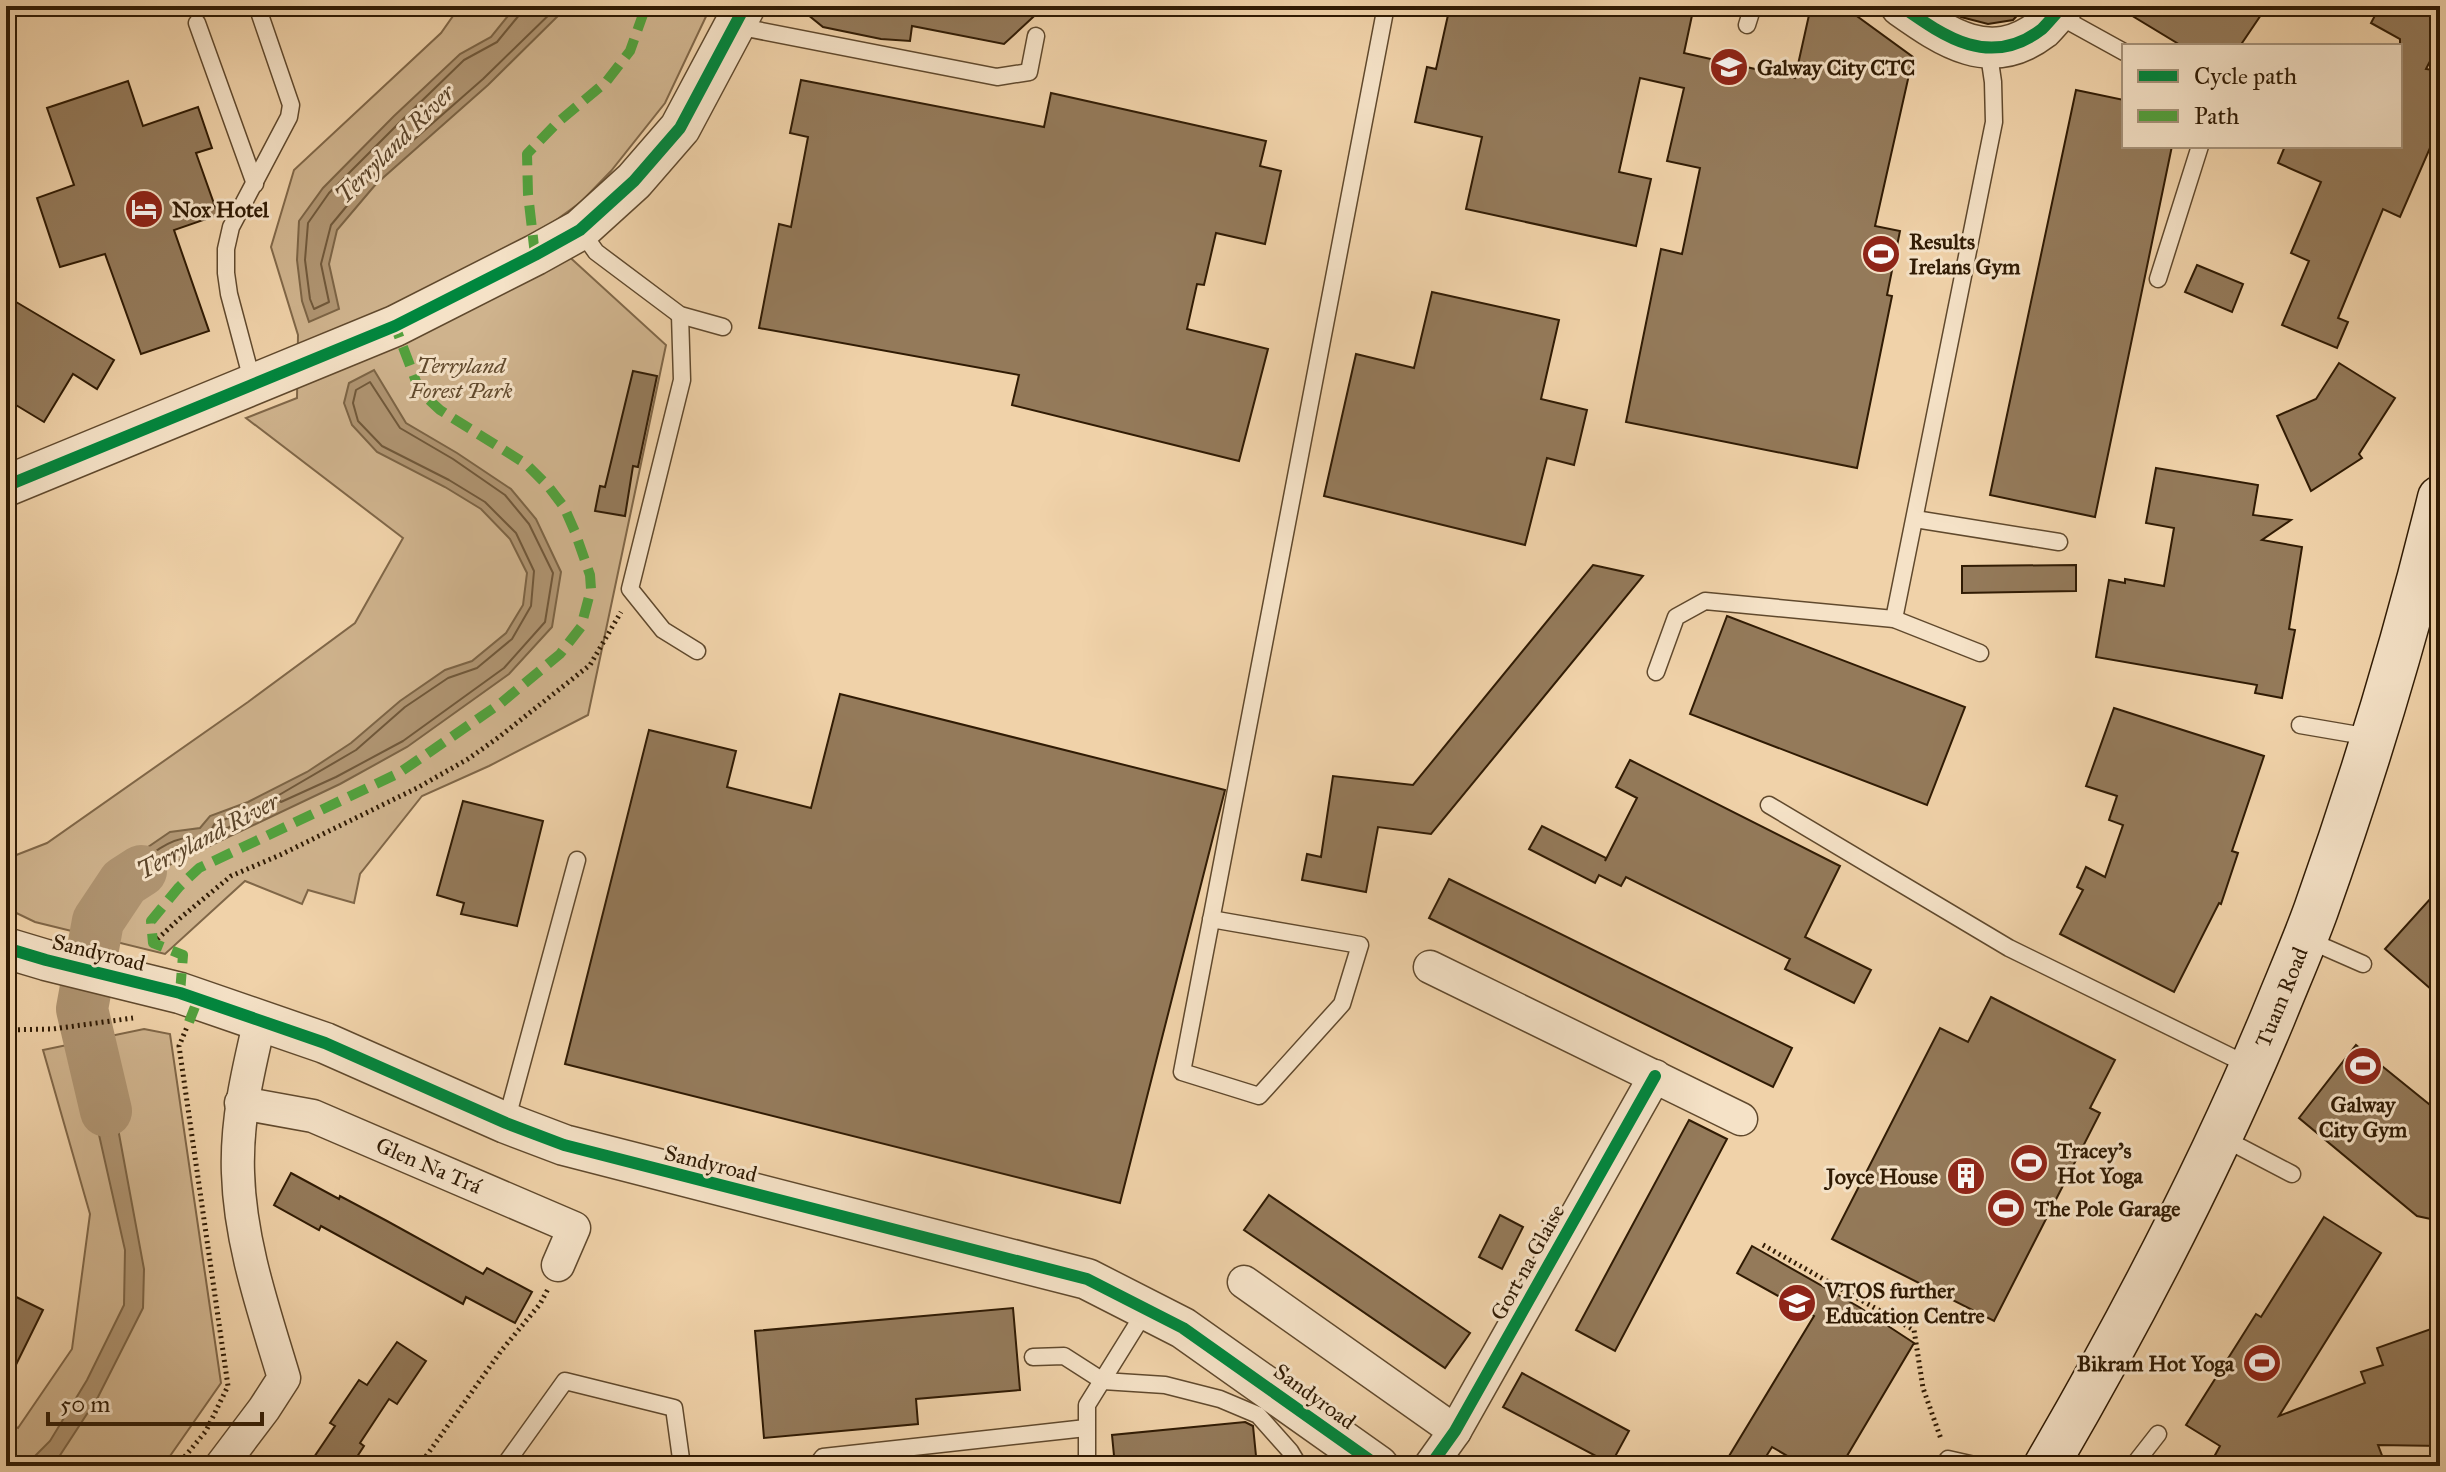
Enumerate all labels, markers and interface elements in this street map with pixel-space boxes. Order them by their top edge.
legend [2122,44,2402,148]
school or university icon: Galway City CTC [1708,46,1750,88]
place label: Galway City CTC [1757,54,1915,81]
text: Cycle path [2194,61,2297,91]
water label: Terryland River [329,77,462,210]
text: Path [2194,101,2239,131]
hotel icon: Nox Hotel [123,188,165,230]
place label: Nox Hotel [172,196,270,223]
place label: Results Irelans Gym [1909,228,2021,280]
sports icon: Results Irelans Gym [1860,233,1902,275]
park label: Terryland Forest Park [409,352,513,404]
water label: Terryland River [132,785,286,886]
street label: Sandyroad [50,928,148,977]
street label: Tuam Road [2249,943,2314,1051]
sports icon: Galway City Gym [2342,1045,2384,1087]
place label: Galway City Gym [2319,1091,2408,1143]
street label: Glen Na Trá [372,1131,486,1200]
place label: Tracey's Hot Yoga [2056,1137,2144,1189]
street label: Sandyroad [662,1139,760,1188]
sports icon: Tracey's Hot Yoga [2008,1142,2050,1184]
building icon: Joyce House [1945,1155,1987,1197]
place label: Joyce House [1823,1163,1938,1191]
sports icon: The Pole Garage [1985,1187,2027,1229]
place label: The Pole Garage [2033,1195,2180,1222]
street label: Gort na Glaise [1484,1199,1570,1325]
place label: VTOS further Education Centre [1824,1277,1985,1329]
school or university icon: VTOS further Education Centre [1776,1282,1818,1324]
sports icon: Bikram Hot Yoga [2241,1342,2283,1384]
place label: Bikram Hot Yoga [2077,1350,2235,1377]
street label: Sandyroad [1268,1358,1361,1435]
scale bar [48,1376,262,1426]
text: 50 m [60,1389,110,1419]

